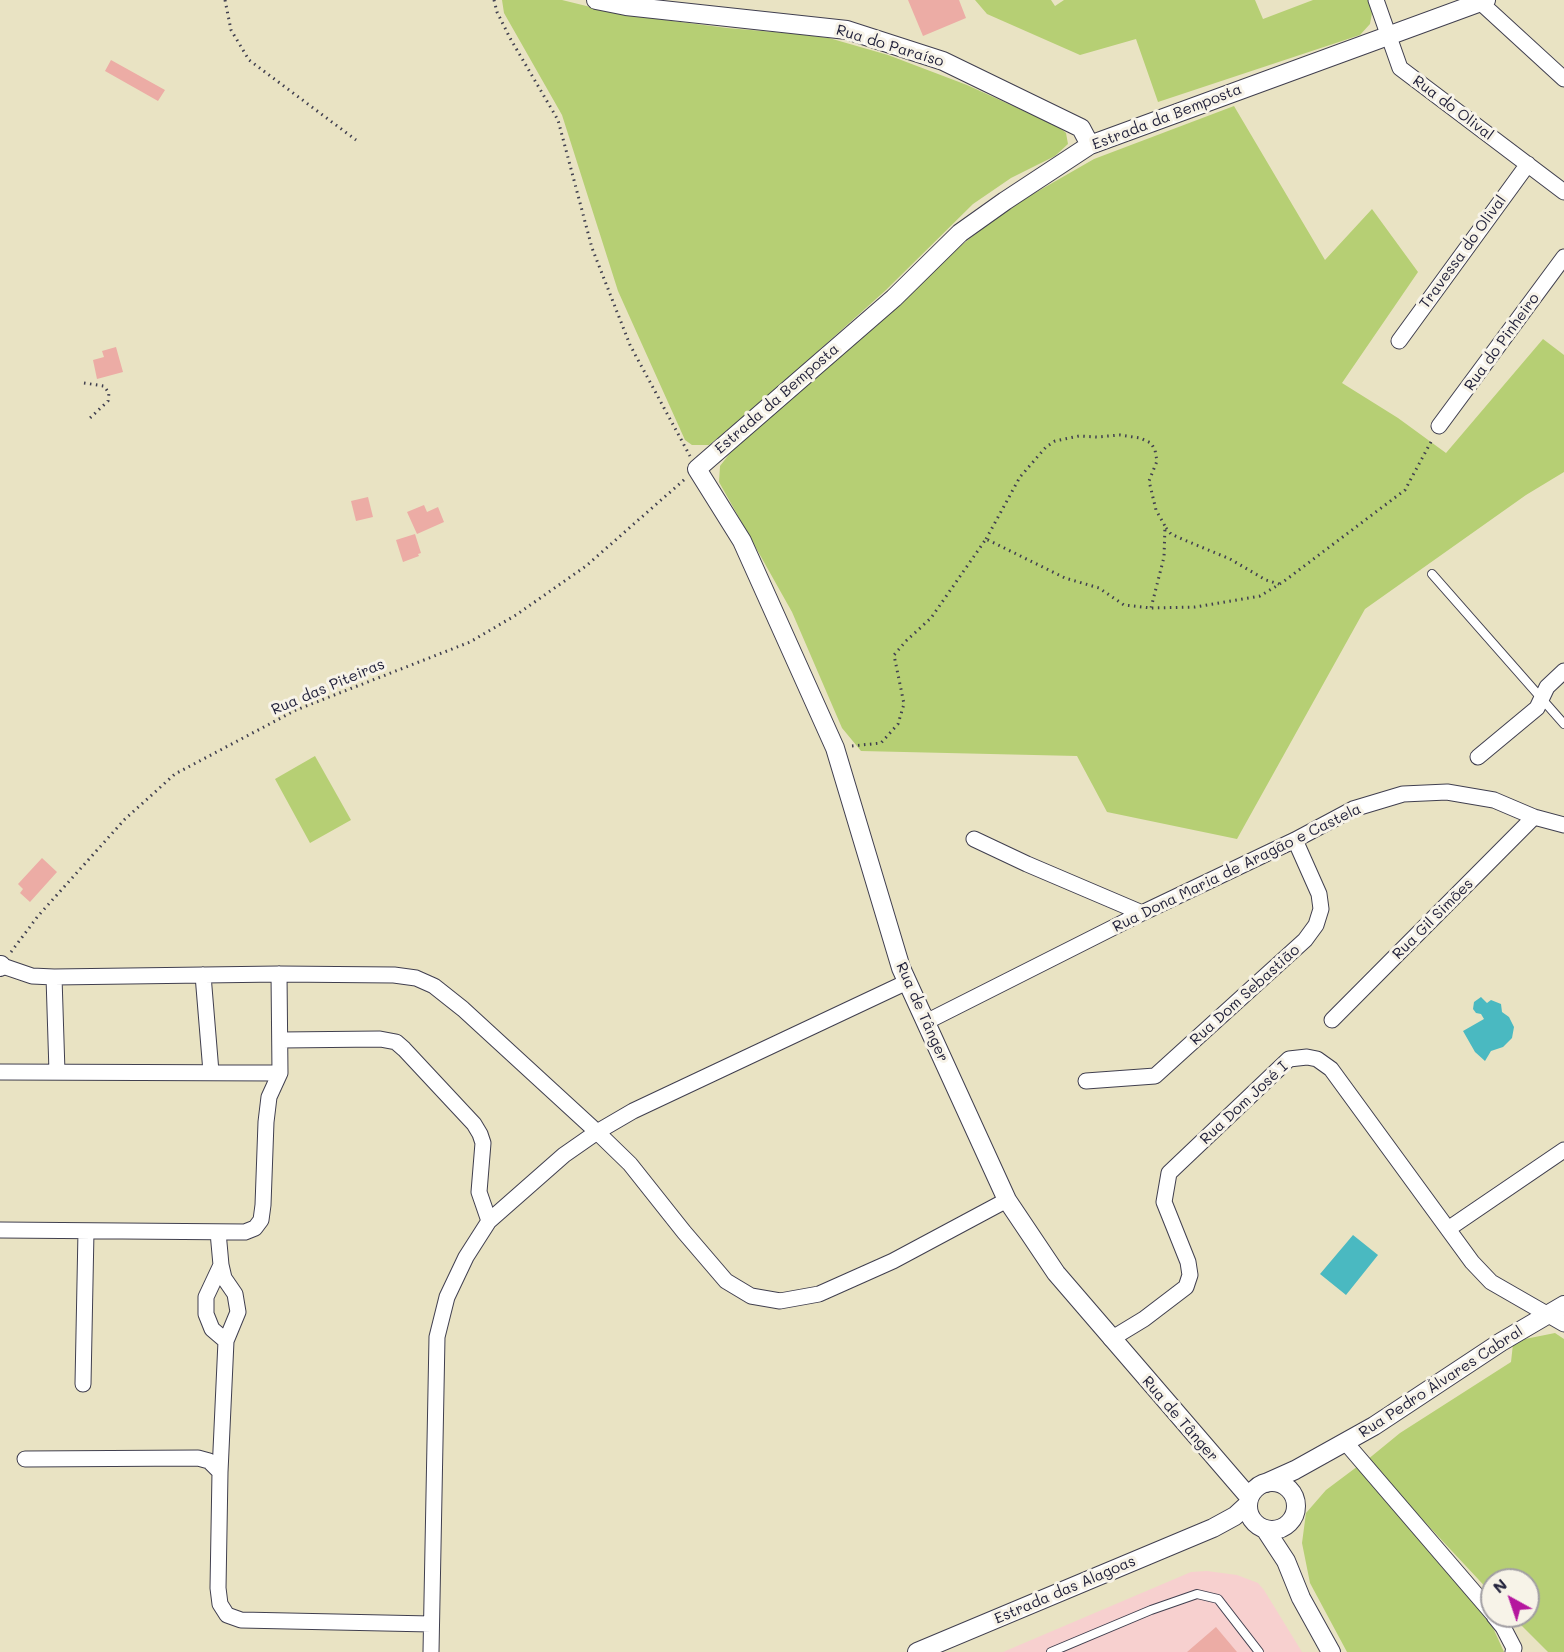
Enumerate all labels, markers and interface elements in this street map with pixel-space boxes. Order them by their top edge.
street label: Rua do Paraíso [834,21,946,71]
street label: Rua do Olival [1409,72,1497,144]
street label: Estrada da Bemposta [1090,80,1244,154]
street label: Travessa do Olival [1416,192,1510,312]
street label: Rua do Pinheiro [1461,290,1543,394]
street label: Estrada da Bemposta [711,340,843,458]
street label: Rua das Piteiras [269,655,387,719]
street label: Rua Dona Maria de Aragão e Castela [1110,800,1364,936]
street label: Rua Gil Simões [1389,875,1477,963]
street label: Rua Dom Sebastião [1186,941,1304,1049]
street label: Rua de Tânger [892,959,952,1065]
street label: Rua Dom José I [1197,1058,1291,1148]
street label: Rua Pedro Álvares Cabral [1356,1322,1526,1442]
street label: Rua de Tânger [1138,1373,1222,1465]
street label: Estrada das Alagoas [992,1552,1138,1628]
north arrow [1480,1568,1540,1628]
text: N [1488,1573,1511,1597]

